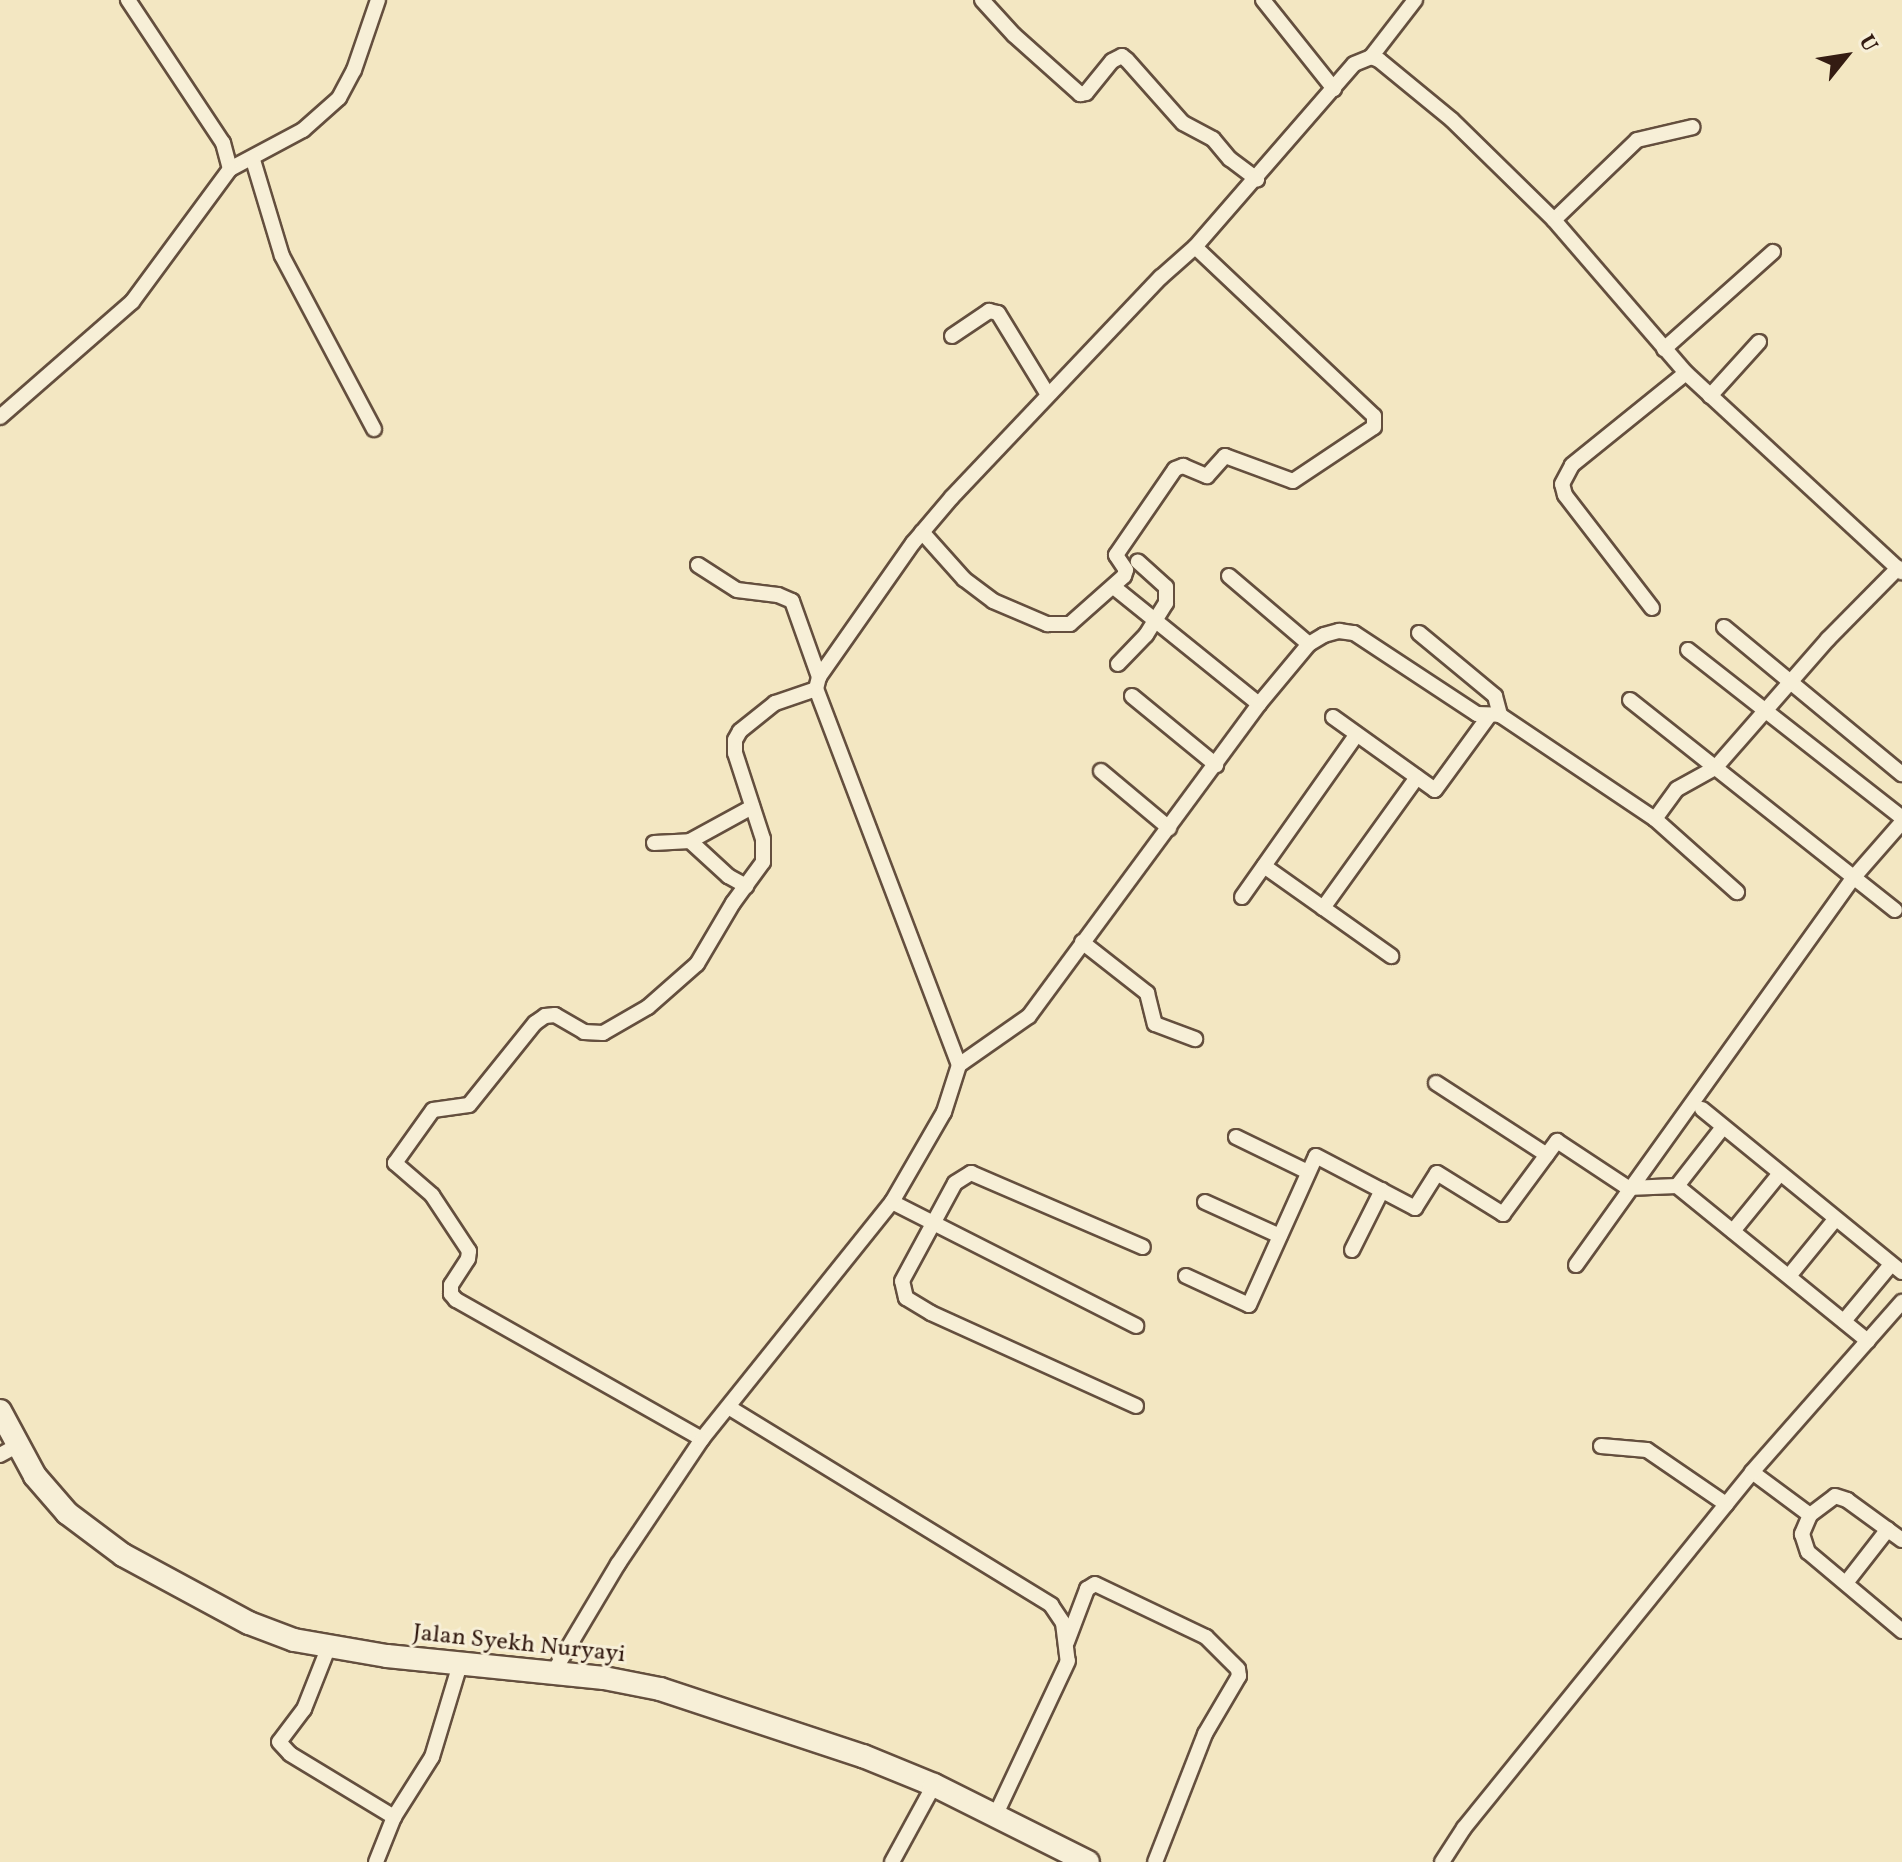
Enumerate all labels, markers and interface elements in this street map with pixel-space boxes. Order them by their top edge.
north arrow [1806,16,1886,96]
text: U [1850,29,1884,58]
street label: Jalan Syekh Nuryayi [411,1620,627,1670]

